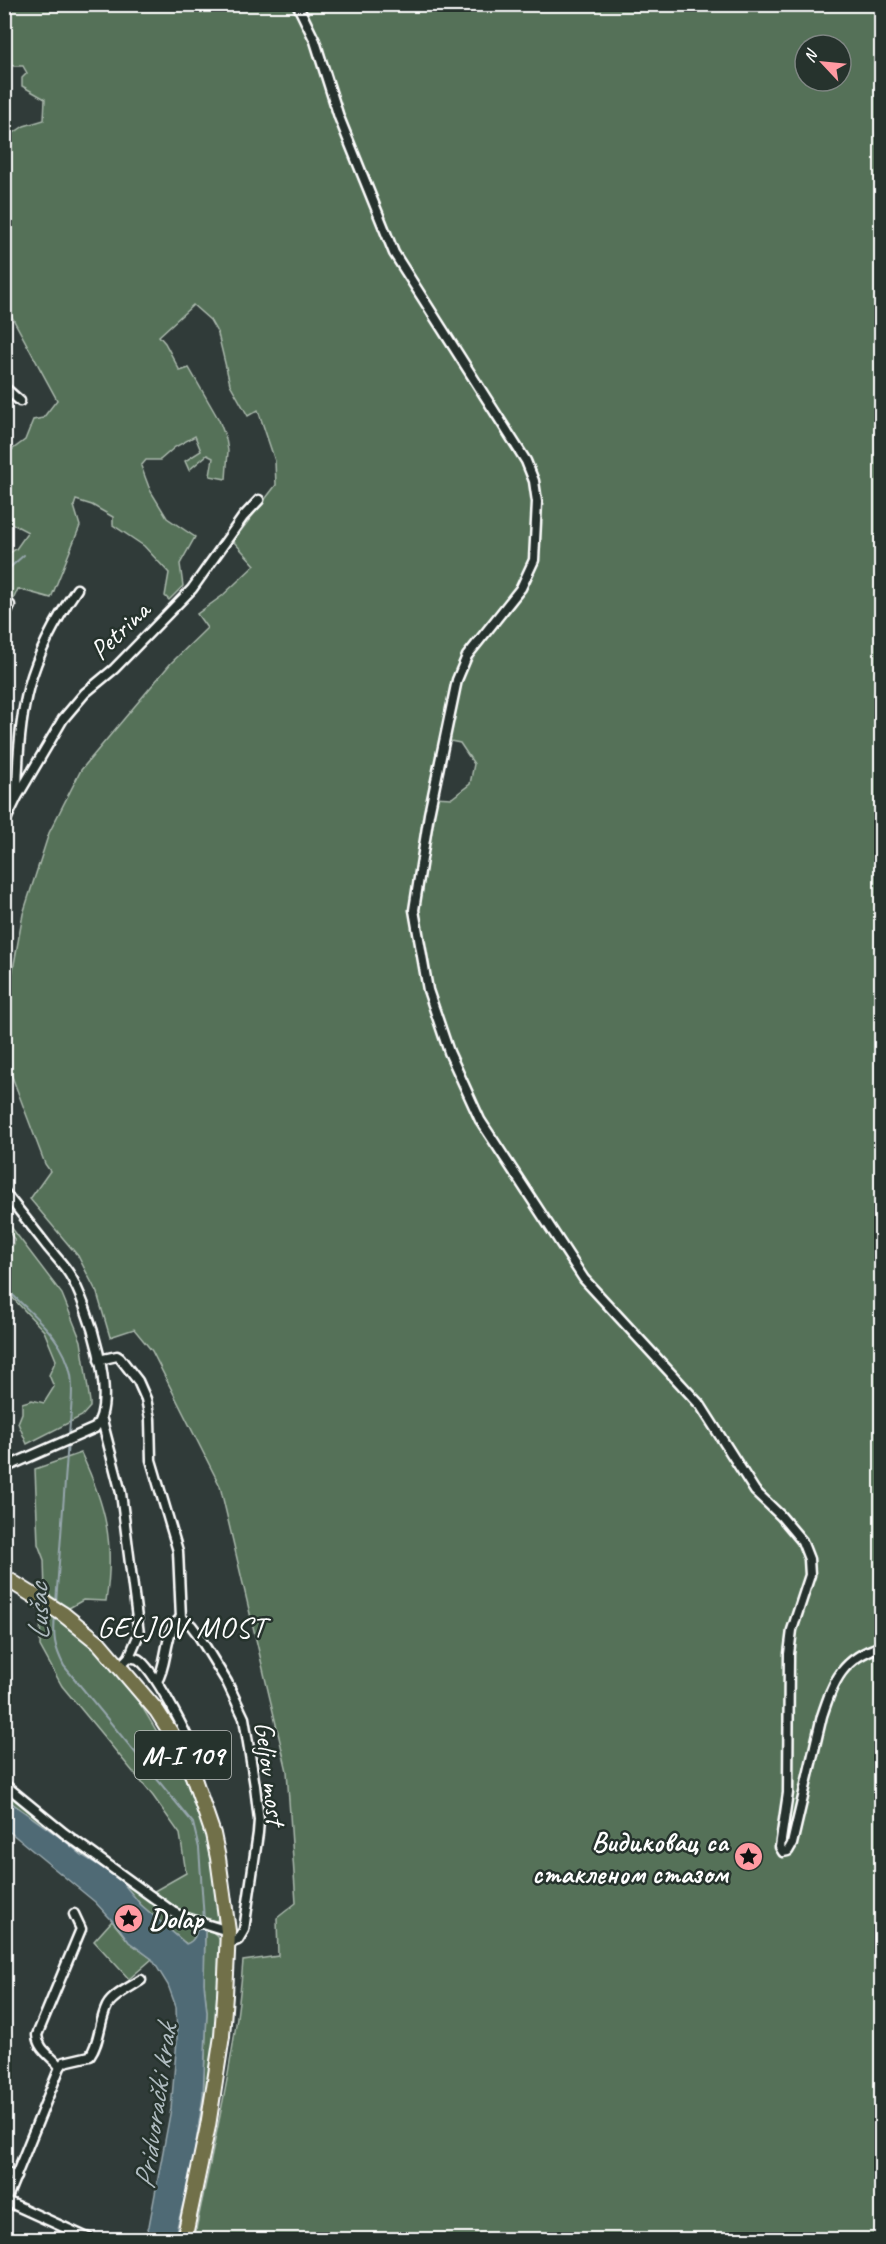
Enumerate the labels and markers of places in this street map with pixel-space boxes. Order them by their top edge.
place label: Видиковац са стакленом стазом [532,1824,730,1891]
place icon: Видиковац са стакленом стазом [733,1841,765,1873]
place label: Dolap [149,1901,205,1936]
place icon: Dolap [112,1902,144,1934]

